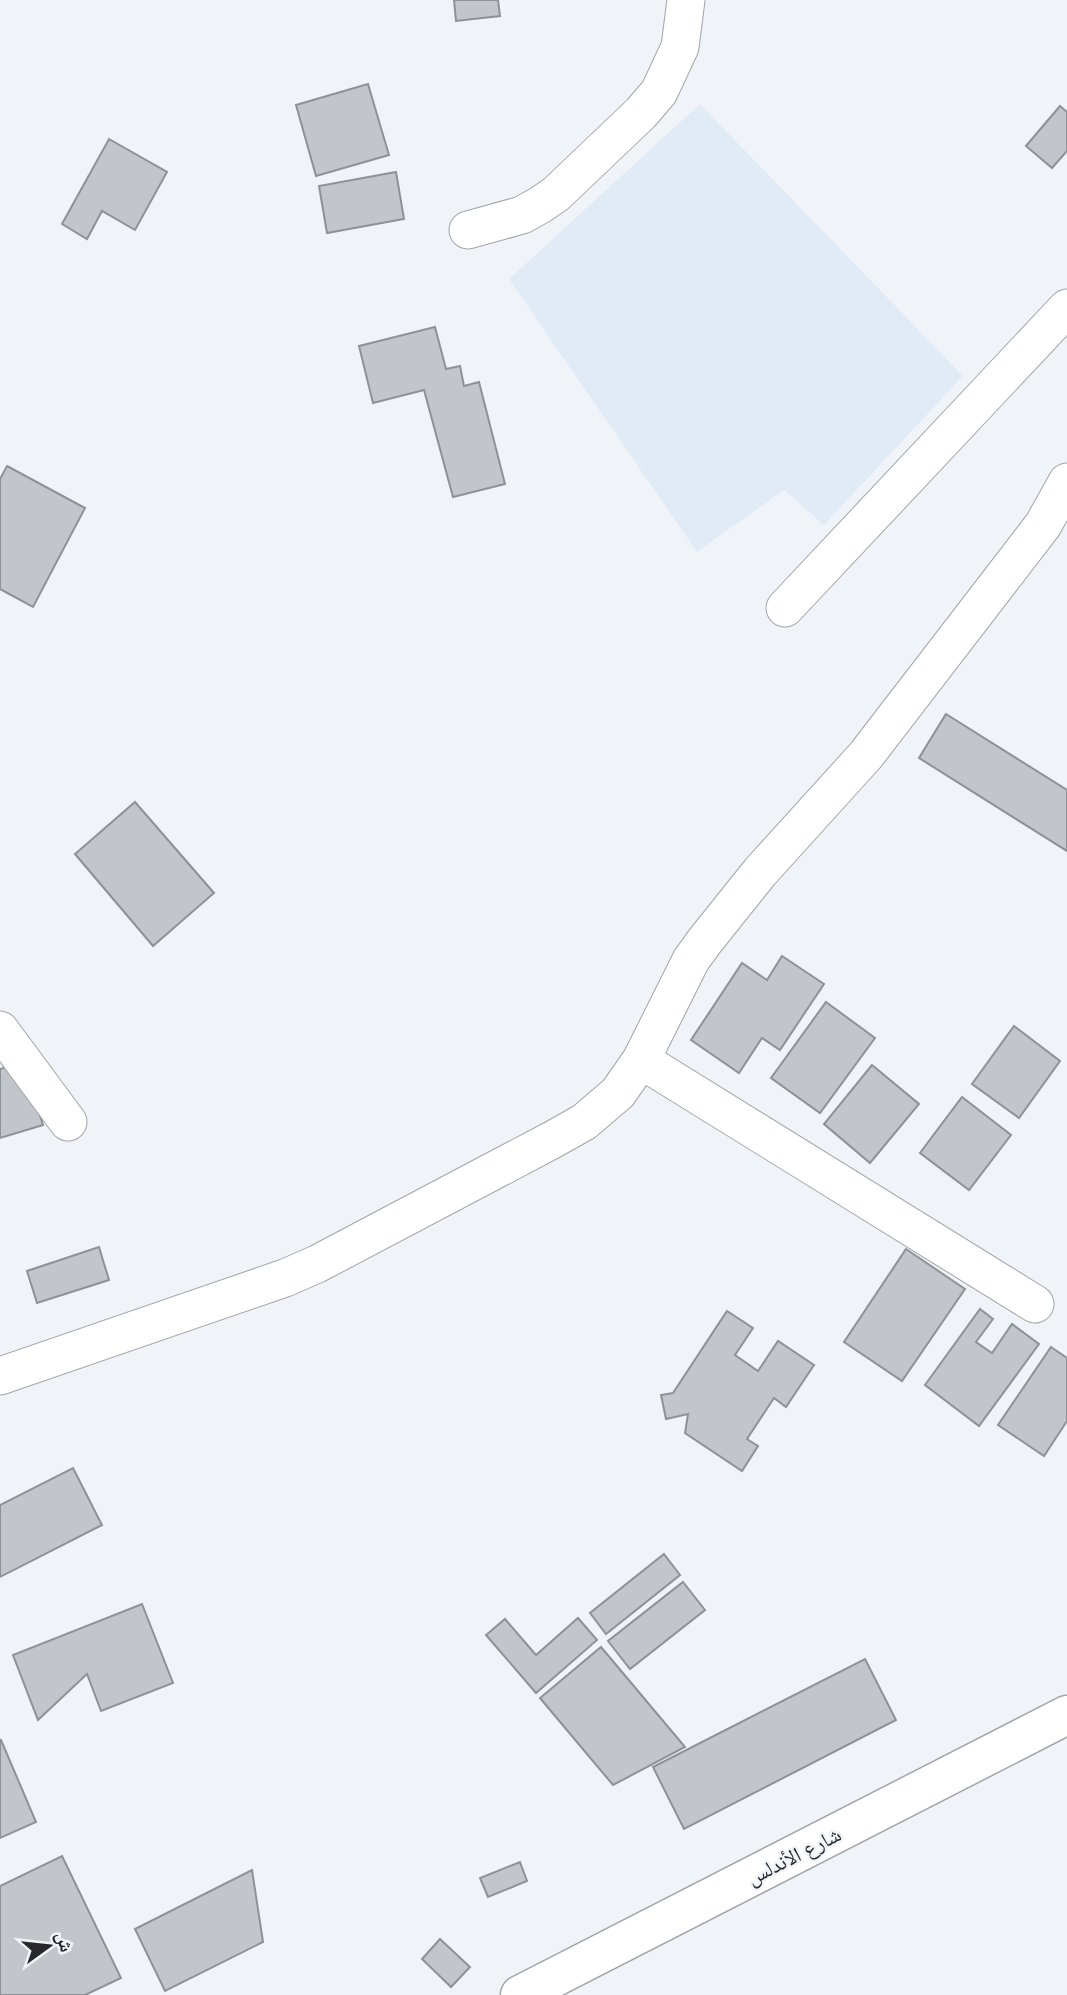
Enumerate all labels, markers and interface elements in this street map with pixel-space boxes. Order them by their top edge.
street label: شارع الأندلس [743,1822,846,1891]
north arrow [14,1911,84,1981]
text: ش [51,1929,79,1954]

